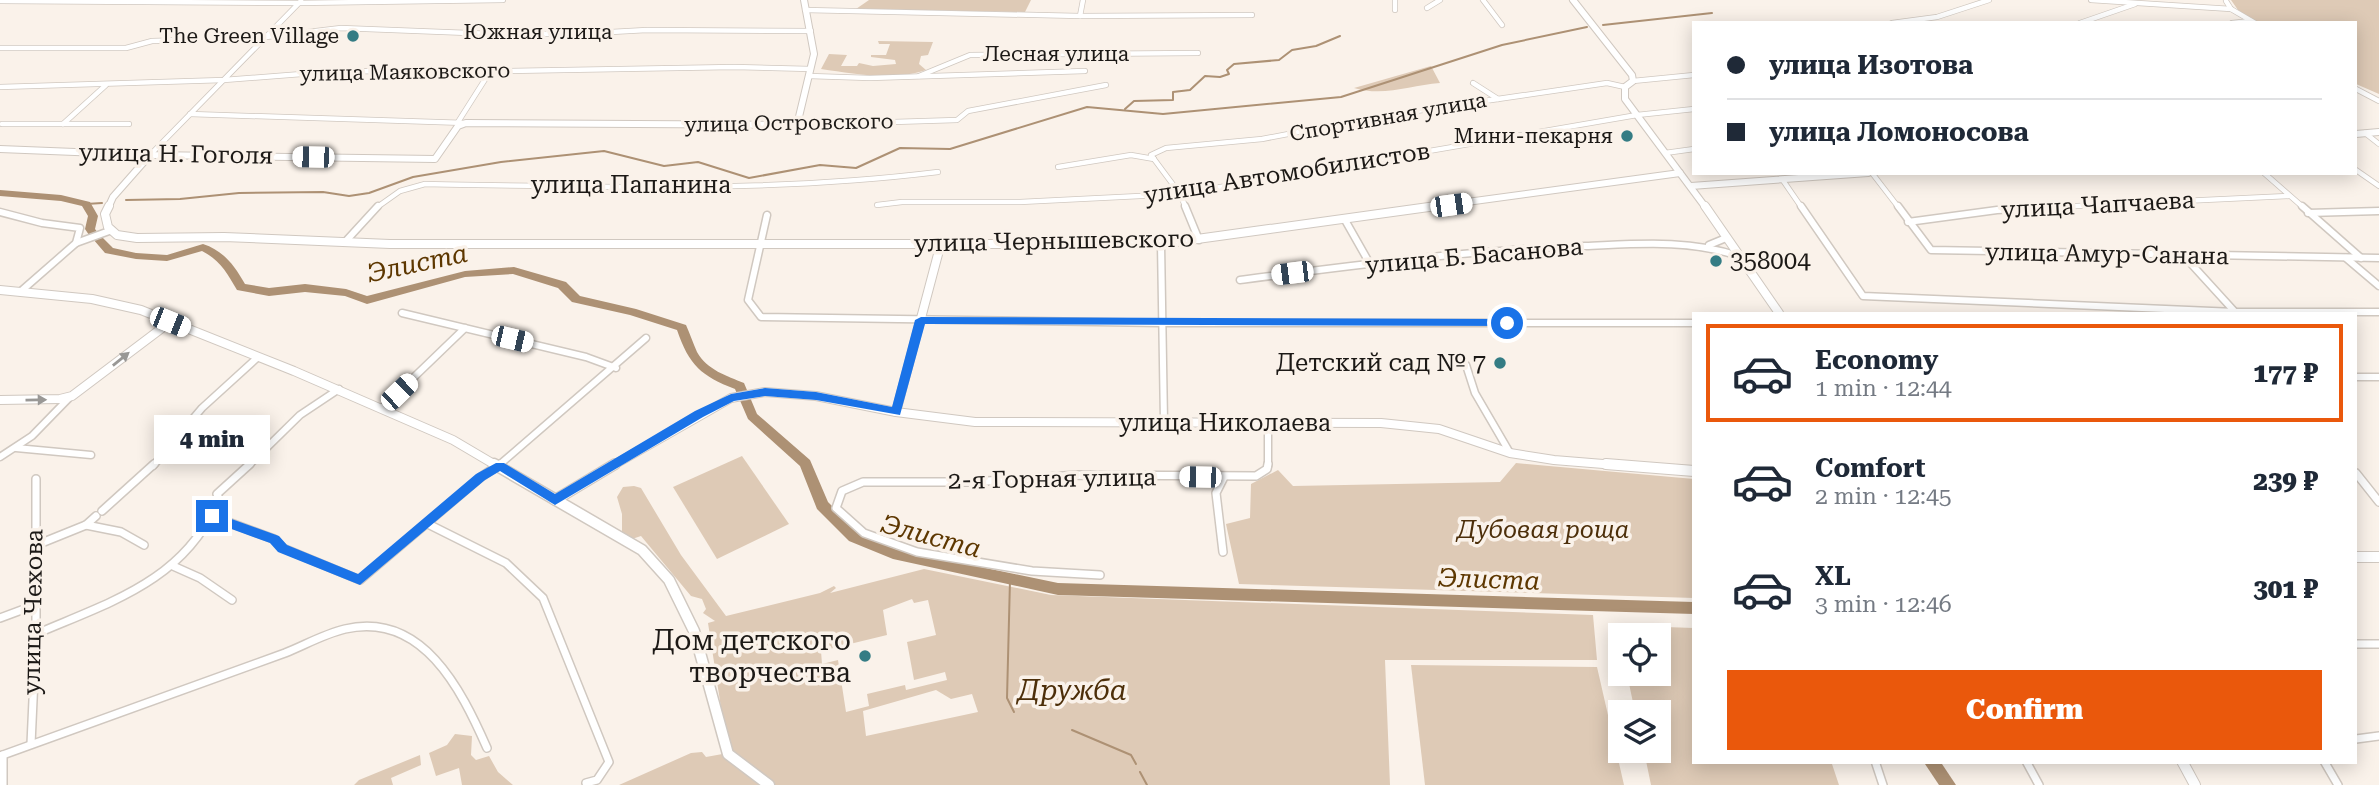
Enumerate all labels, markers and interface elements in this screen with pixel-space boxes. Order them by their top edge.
street label: Южная улица [464,20,613,44]
place label: The Green Village [159,24,339,48]
marker: The Green Village [345,28,361,44]
street label: Лесная улица [983,42,1130,66]
text: улица Изотова [1769,50,1973,80]
street label: улица Маяковского [299,58,511,86]
street label: Спортивная улица [1288,88,1489,146]
street label: улица Островского [684,109,894,137]
text: улица Ломоносова [1769,117,2029,147]
place label: Мини-пекарня [1454,124,1613,148]
marker: Мини-пекарня [1619,128,1635,144]
street label: улица Автомобилистов [1142,137,1432,209]
street label: улица Н. Гоголя [79,138,273,170]
car [292,146,335,168]
street label: улица Папанина [531,171,731,199]
street label: улица Чапчаева [2001,186,2195,224]
car [1429,192,1474,218]
street label: улица Чернышевского [914,225,1194,257]
street label: улица Б. Басанова [1364,233,1584,279]
water label: Элиста [364,238,470,288]
street label: улица Амур-Санана [1985,238,2229,270]
place label: 358004 [1730,247,1811,275]
marker: 358004 [1708,253,1724,269]
car [1270,260,1315,286]
car [147,304,194,340]
route start [1491,307,1523,339]
car [490,324,535,354]
icon: car [1731,342,1794,405]
text: Economy [1815,345,1938,375]
place label: Детский сад № 7 [1276,349,1486,377]
one-way arrow [111,351,129,366]
marker: Детский сад № 7 [1492,355,1508,371]
text: 177 ₽ [2253,358,2318,388]
car [377,370,422,414]
text: 1 min · 12:44 [1815,375,1952,402]
one-way arrow [25,394,47,405]
street label: улица Николаева [1119,409,1331,437]
callout: 4 min [154,414,270,463]
text: 4 min [180,426,244,453]
icon: car [1731,450,1794,513]
text: Comfort [1815,453,1925,483]
street label: 2-я Горная улица [948,463,1156,495]
car [1179,466,1222,488]
text: 239 ₽ [2253,466,2318,496]
text: 2 min · 12:45 [1815,483,1952,510]
route end [196,500,228,532]
water label: Элиста [878,508,984,564]
park label: Дубовая роща [1455,516,1629,544]
street label: улица Чехова [18,529,48,695]
icon: car [1731,558,1794,621]
text: XL [1815,561,1851,591]
water label: Элиста [1437,562,1541,596]
text: 301 ₽ [2253,574,2318,604]
text: 3 min · 12:46 [1815,591,1952,618]
map controls [1608,623,1671,763]
button: locate [1608,623,1671,686]
place label: Дом детского творчества [652,624,851,689]
marker: Дом детского творчества [857,648,873,664]
button: Confirm [1727,670,2322,750]
park label: Дружба [1015,674,1127,707]
button: layers [1608,700,1671,763]

